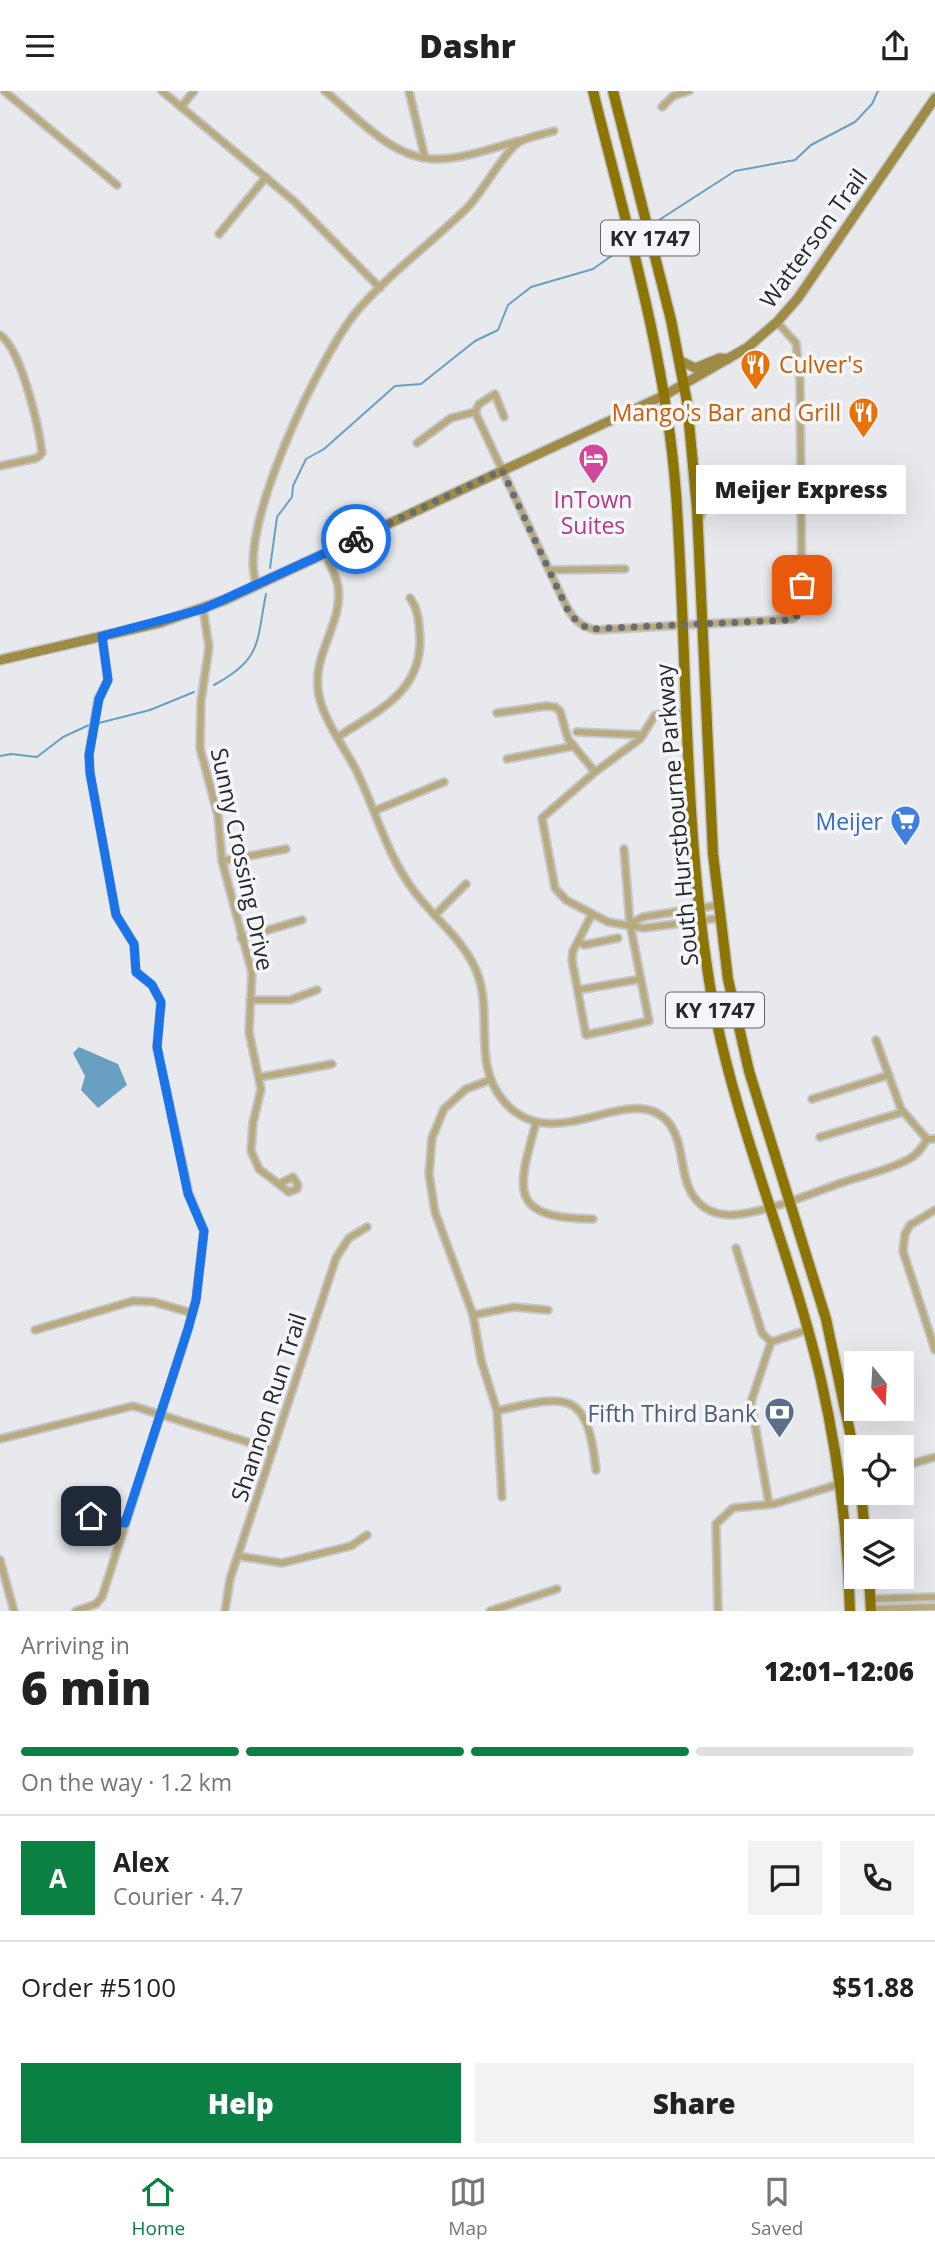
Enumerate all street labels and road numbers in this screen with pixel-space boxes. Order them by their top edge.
street label: Watterson Trail [752,162,874,314]
road number: KY 1747 [601,221,699,255]
street label: South Hurstbourne Parkway [647,662,705,967]
street label: Sunny Crossing Drive [204,745,282,973]
road number: KY 1747 [666,993,764,1027]
street label: Shannon Run Trail [222,1309,314,1505]

